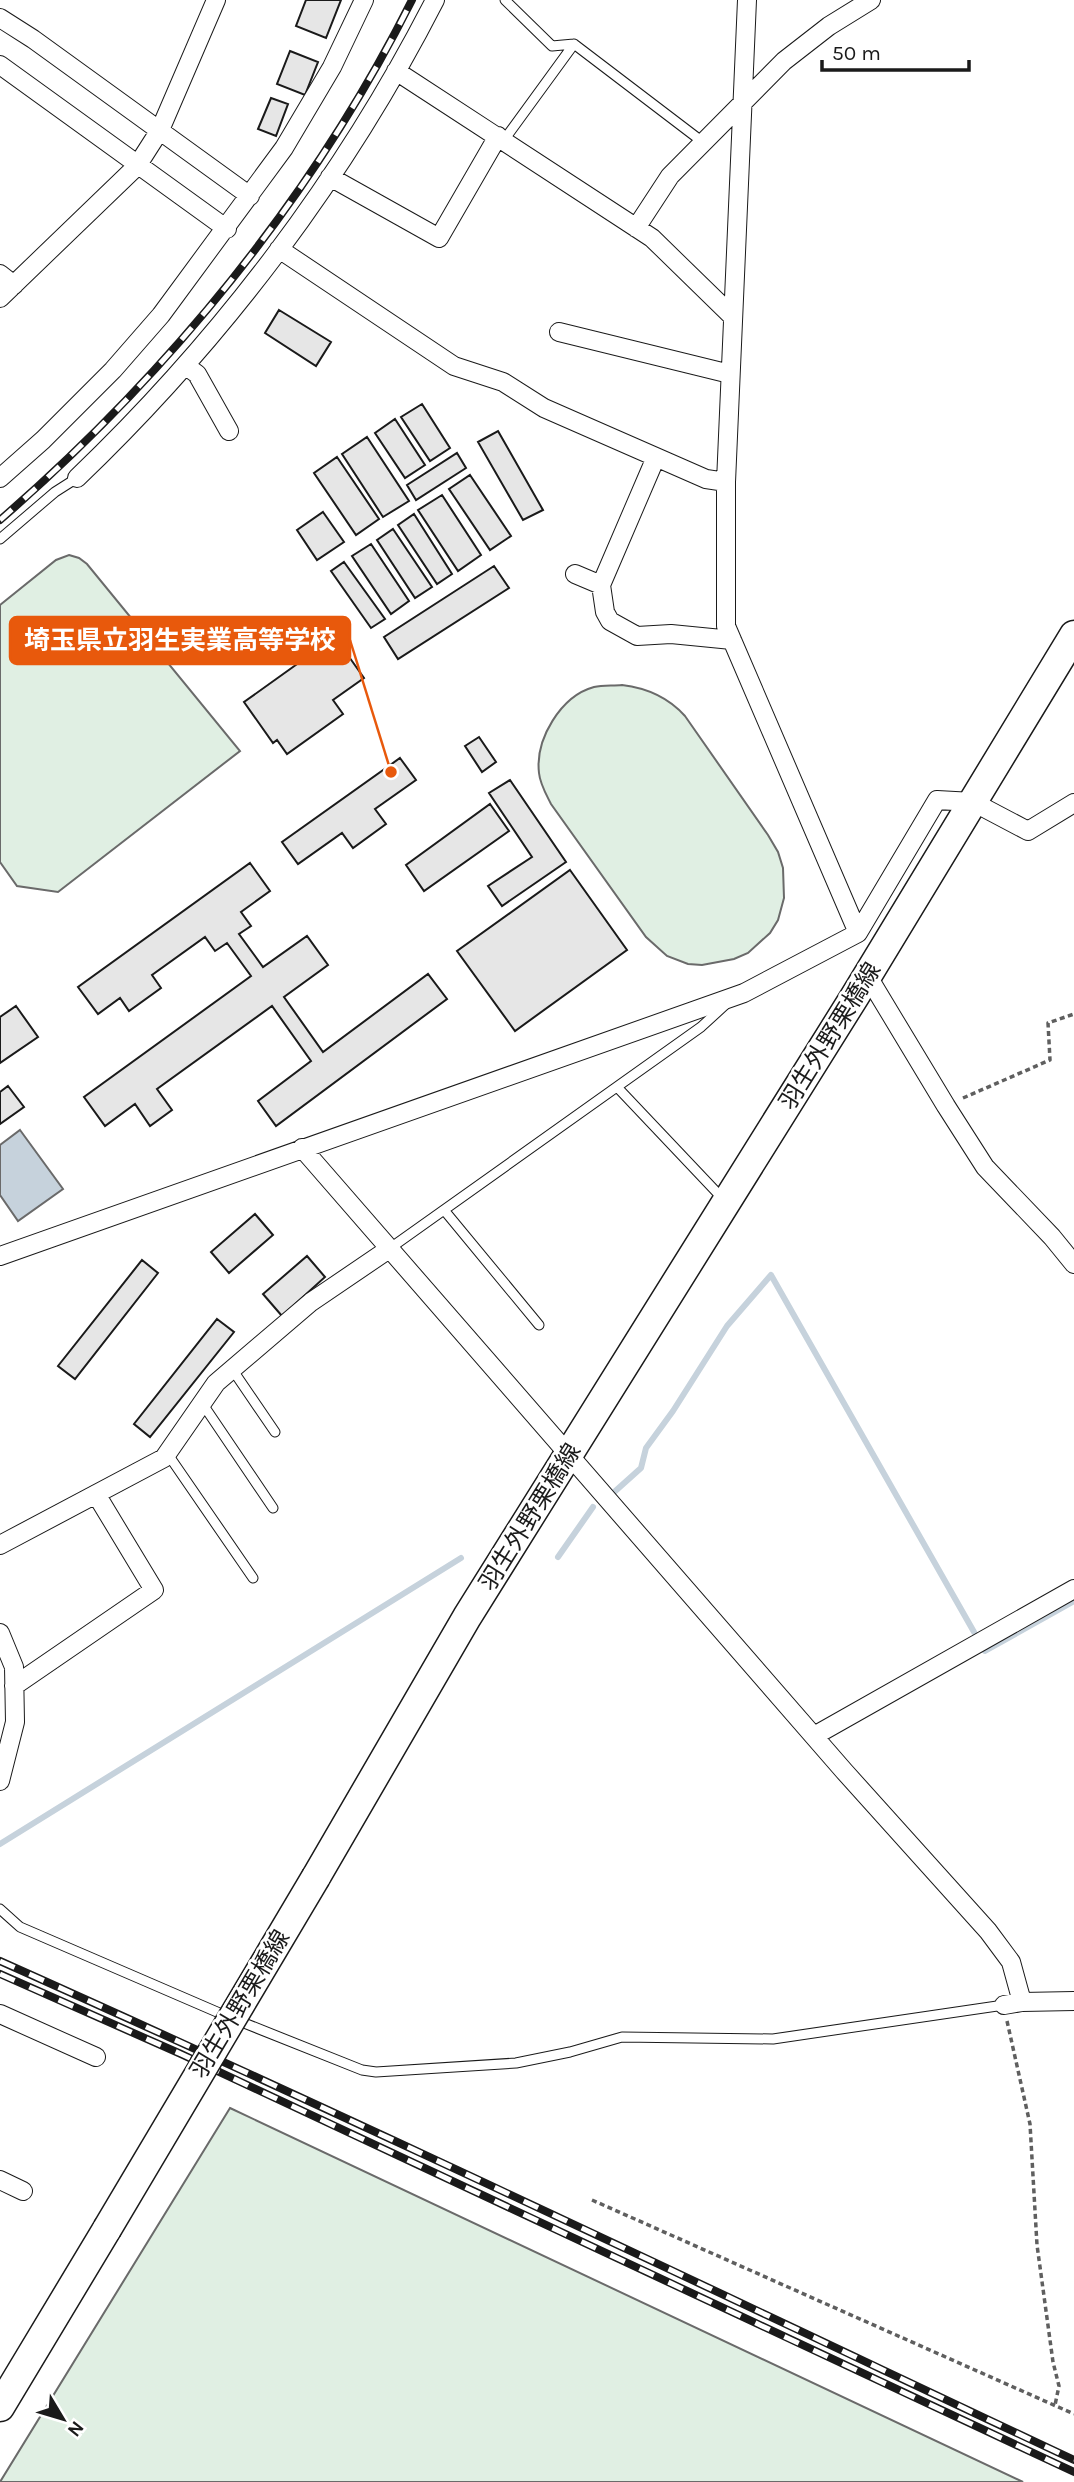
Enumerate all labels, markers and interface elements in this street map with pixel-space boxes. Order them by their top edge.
scale bar [822,28,969,72]
text: 50 m [832,41,881,65]
callout: 埼玉県立羽生実業高等学校 [10,617,350,664]
text: 埼玉県立羽生実業高等学校 [24,625,336,656]
street label: 羽生外野栗橋線 [774,957,886,1115]
street label: 羽生外野栗橋線 [474,1438,586,1596]
street label: 羽生外野栗橋線 [185,1925,295,2083]
north arrow [28,2384,98,2454]
text: N [63,2417,88,2441]

